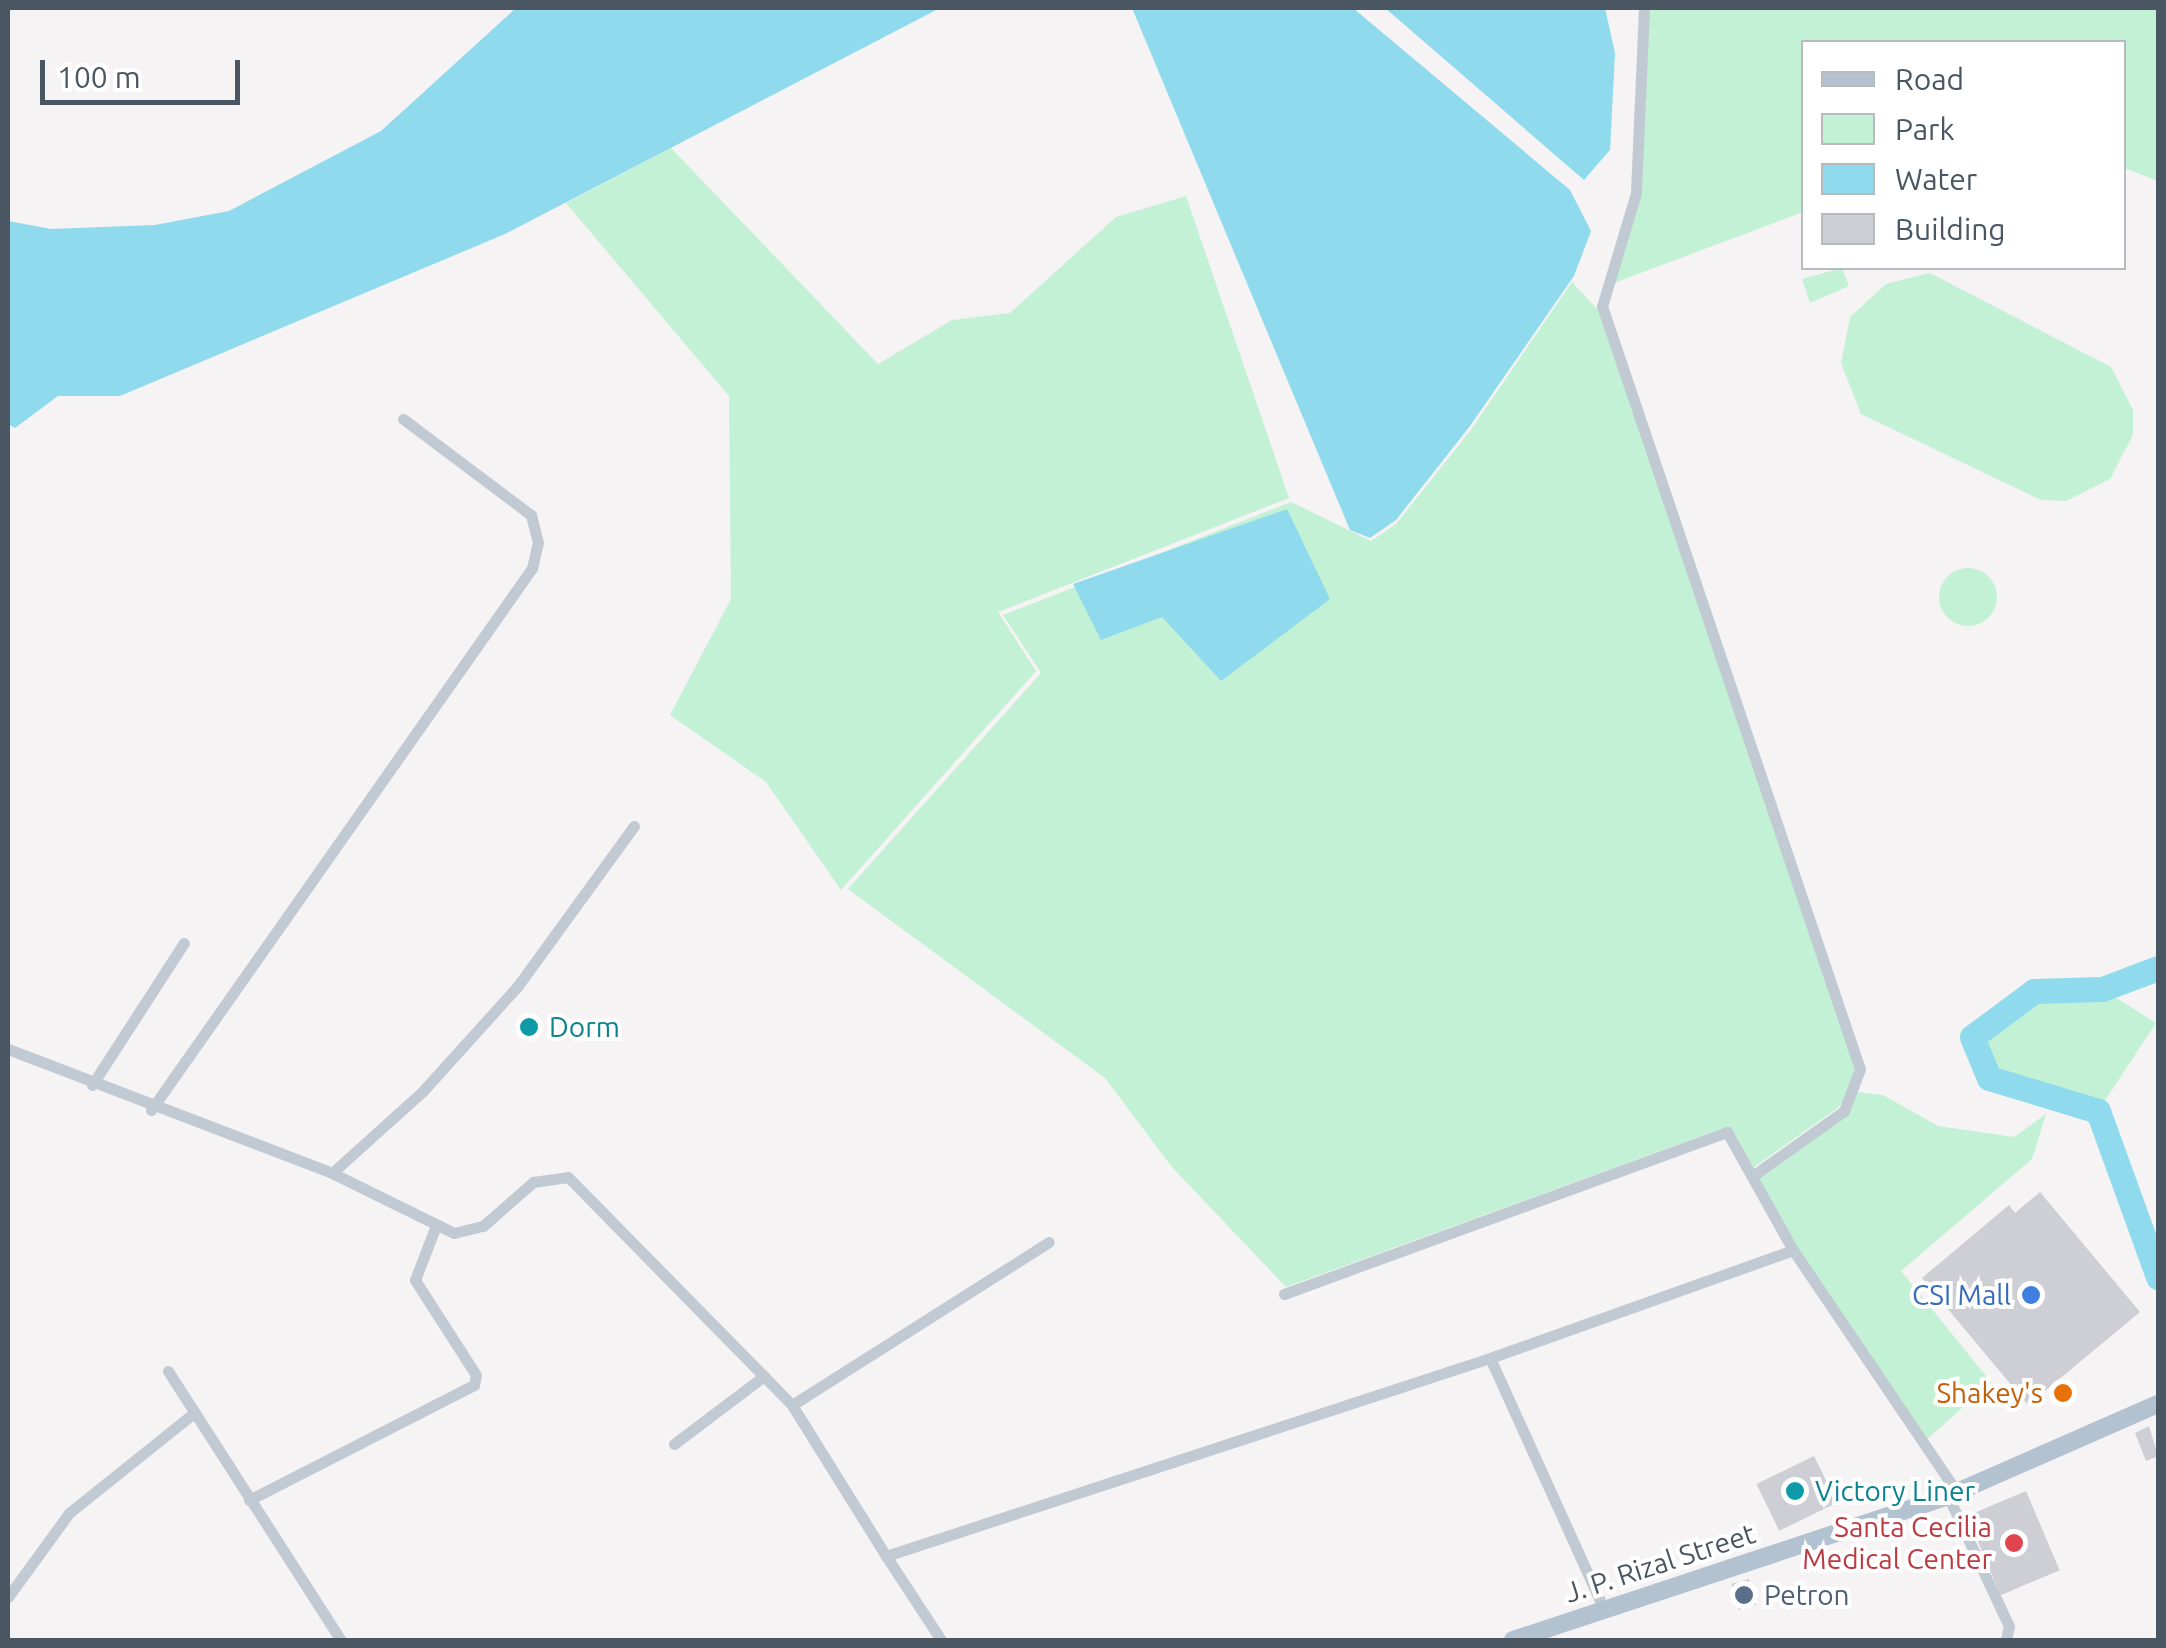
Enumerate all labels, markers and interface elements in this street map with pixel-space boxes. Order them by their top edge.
scale bar [45,40,245,102]
legend [1801,40,2126,270]
text: 100 m [57,60,141,94]
text: Road [1895,62,1964,96]
text: Park [1895,112,1955,146]
text: Water [1895,162,1977,196]
text: Building [1895,212,2006,246]
place label: Dorm [549,1010,620,1044]
marker: Dorm [518,1016,540,1038]
place label: CSI Mall [1912,1278,2011,1312]
marker: CSI Mall [2020,1284,2042,1306]
place label: Shakey's [1936,1376,2043,1410]
marker: Shakey's [2052,1382,2074,1404]
place label: Victory Liner [1815,1474,1975,1508]
marker: Victory Liner [1784,1480,1806,1502]
place label: Santa Cecilia Medical Center [1802,1510,1992,1576]
street label: J. P. Rizal Street [1561,1516,1759,1610]
marker: Santa Cecilia Medical Center [2001,1530,2027,1556]
place label: Petron [1764,1578,1850,1612]
marker: Petron [1733,1584,1755,1606]

